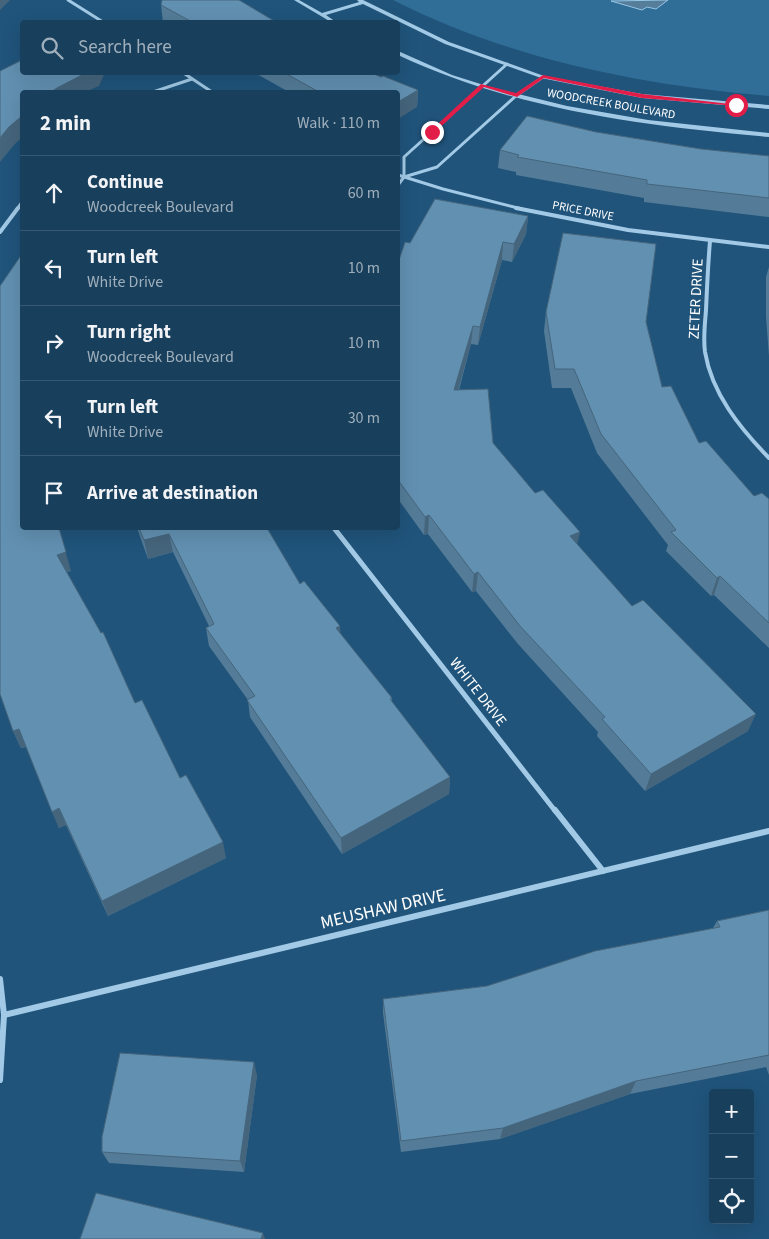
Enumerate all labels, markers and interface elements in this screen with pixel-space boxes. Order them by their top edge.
search box [20,20,400,75]
icon: search [38,34,66,62]
text: Search here [78,34,172,61]
street label: WOODCREEK BOULEVARD [546,84,676,124]
route start [725,94,748,117]
text: 2 min [40,108,91,138]
text: Walk · 110 m [297,112,380,134]
route end [421,121,444,144]
text: Continue [87,169,164,196]
icon: ahead [40,179,68,207]
text: 60 m [348,182,380,204]
text: Woodcreek Boulevard [87,196,234,218]
street label: PRICE DRIVE [551,197,615,225]
text: Turn left [87,244,158,271]
icon: left [40,254,68,282]
text: 10 m [348,257,380,279]
street label: ZETER DRIVE [683,258,709,340]
text: White Drive [87,271,163,293]
text: Turn right [87,319,171,346]
icon: right [40,329,68,357]
text: 10 m [348,332,380,354]
text: Woodcreek Boulevard [87,346,234,368]
text: Turn left [87,394,158,421]
icon: left [40,404,68,432]
text: 30 m [348,407,380,429]
text: White Drive [87,421,163,443]
icon: arrive [40,479,68,507]
text: Arrive at destination [87,480,258,507]
street label: WHITE DRIVE [445,653,512,731]
street label: MEUSHAW DRIVE [318,882,448,936]
map controls [709,1089,754,1224]
button: + [709,1089,754,1134]
button: − [709,1134,754,1179]
button: locate [709,1179,754,1224]

